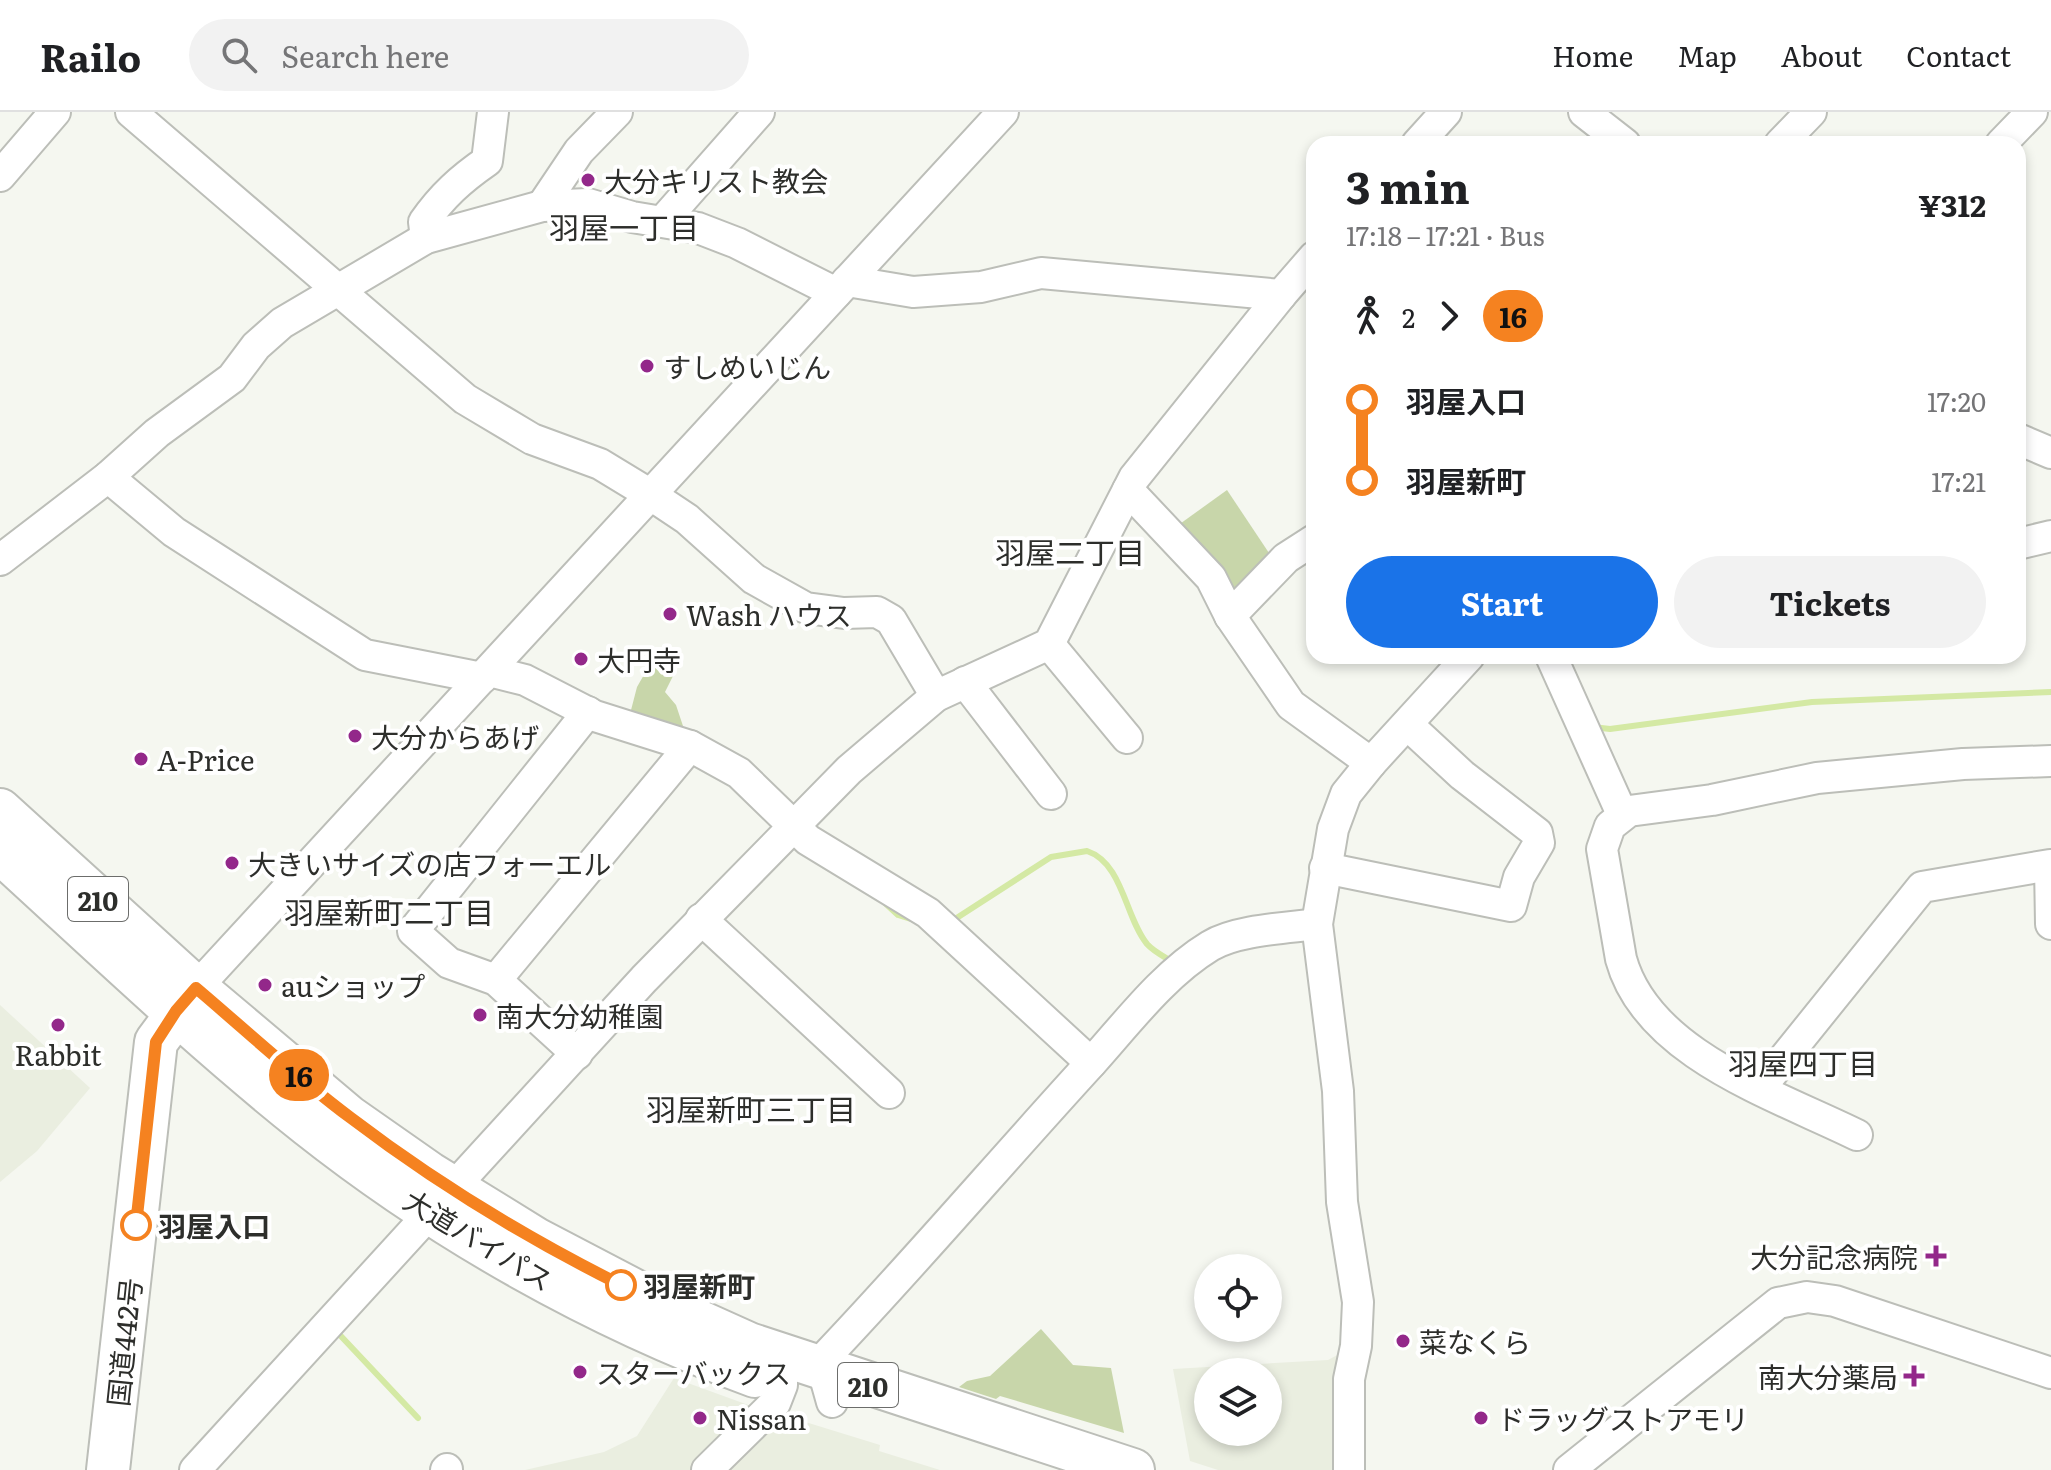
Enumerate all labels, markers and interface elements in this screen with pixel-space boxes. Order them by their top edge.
search box [189,19,749,91]
text: Railo [40,27,141,84]
icon: search [217,33,261,77]
text: Search here [281,33,449,77]
text: Home [1552,34,1633,76]
text: Map [1677,34,1737,76]
text: About [1781,34,1862,76]
text: Contact [1906,34,2011,76]
text: 3 min [1346,152,1470,218]
place label: 大分キリスト教会 [604,159,828,201]
marker: 大分キリスト教会 [579,171,597,189]
text: ¥312 [1918,182,1986,226]
district label: 羽屋一丁目 [549,204,699,248]
text: 17:18 – 17:21 · Bus [1346,215,1545,254]
icon: walk [1346,294,1390,338]
icon: forward [1427,294,1471,338]
text: 16 [1499,295,1527,337]
text: 2 [1402,297,1415,336]
place label: すしめいじん [663,345,831,387]
marker: すしめいじん [638,357,656,375]
text: 羽屋入口 [1406,378,1526,422]
text: 17:20 [1927,381,1986,420]
text: 羽屋新町 [1406,458,1526,502]
text: 17:21 [1931,461,1986,500]
district label: 羽屋二丁目 [995,529,1145,573]
button: Start [1346,556,1658,648]
button: Tickets [1674,556,1986,648]
place label: Wash ハウス [686,593,852,635]
marker: Wash ハウス [661,605,679,623]
place label: 大円寺 [597,638,681,680]
marker: 大円寺 [572,650,590,668]
place label: 大分からあげ [371,715,539,757]
marker: 大分からあげ [346,727,364,745]
place label: A-Price [157,738,254,780]
marker: A-Price [132,750,150,768]
place label: 大きいサイズの店フォーエル [248,842,611,884]
marker: 大きいサイズの店フォーエル [223,854,241,872]
road number: 210 [68,877,128,921]
district label: 羽屋新町二丁目 [284,889,494,933]
place label: auショップ [281,964,425,1006]
marker: auショップ [256,976,274,994]
place label: 南大分幼稚園 [496,994,664,1036]
marker: 南大分幼稚園 [471,1006,489,1024]
marker: Rabbit [49,1016,67,1034]
place label: Rabbit [14,1033,102,1075]
district label: 羽屋四丁目 [1728,1040,1878,1084]
line badge: 16 [263,1049,335,1101]
text: 16 [285,1054,313,1096]
district label: 羽屋新町三丁目 [646,1086,856,1130]
street label: 大道バイパス [396,1178,562,1300]
place label: 羽屋入口 [158,1204,270,1246]
marker: 羽屋入口 [121,1210,151,1240]
place label: 大分記念病院 [1750,1235,1918,1277]
marker: 大分記念病院 [1925,1245,1947,1267]
map controls [1194,1254,1282,1446]
button: locate [1194,1254,1282,1342]
place label: 羽屋新町 [643,1264,755,1306]
marker: 羽屋新町 [606,1270,636,1300]
street label: 国道442号 [95,1276,151,1408]
place label: 菜なくら [1419,1320,1531,1362]
marker: 菜なくら [1394,1332,1412,1350]
place label: スターバックス [596,1351,791,1393]
place label: 南大分薬局 [1758,1355,1898,1397]
button: layers [1194,1358,1282,1446]
marker: スターバックス [571,1363,589,1381]
road number: 210 [838,1363,898,1407]
marker: 南大分薬局 [1905,1367,1923,1385]
place label: Nissan [716,1397,807,1439]
place label: ドラッグストアモリ [1497,1397,1749,1439]
marker: Nissan [691,1409,709,1427]
marker: ドラッグストアモリ [1472,1409,1490,1427]

